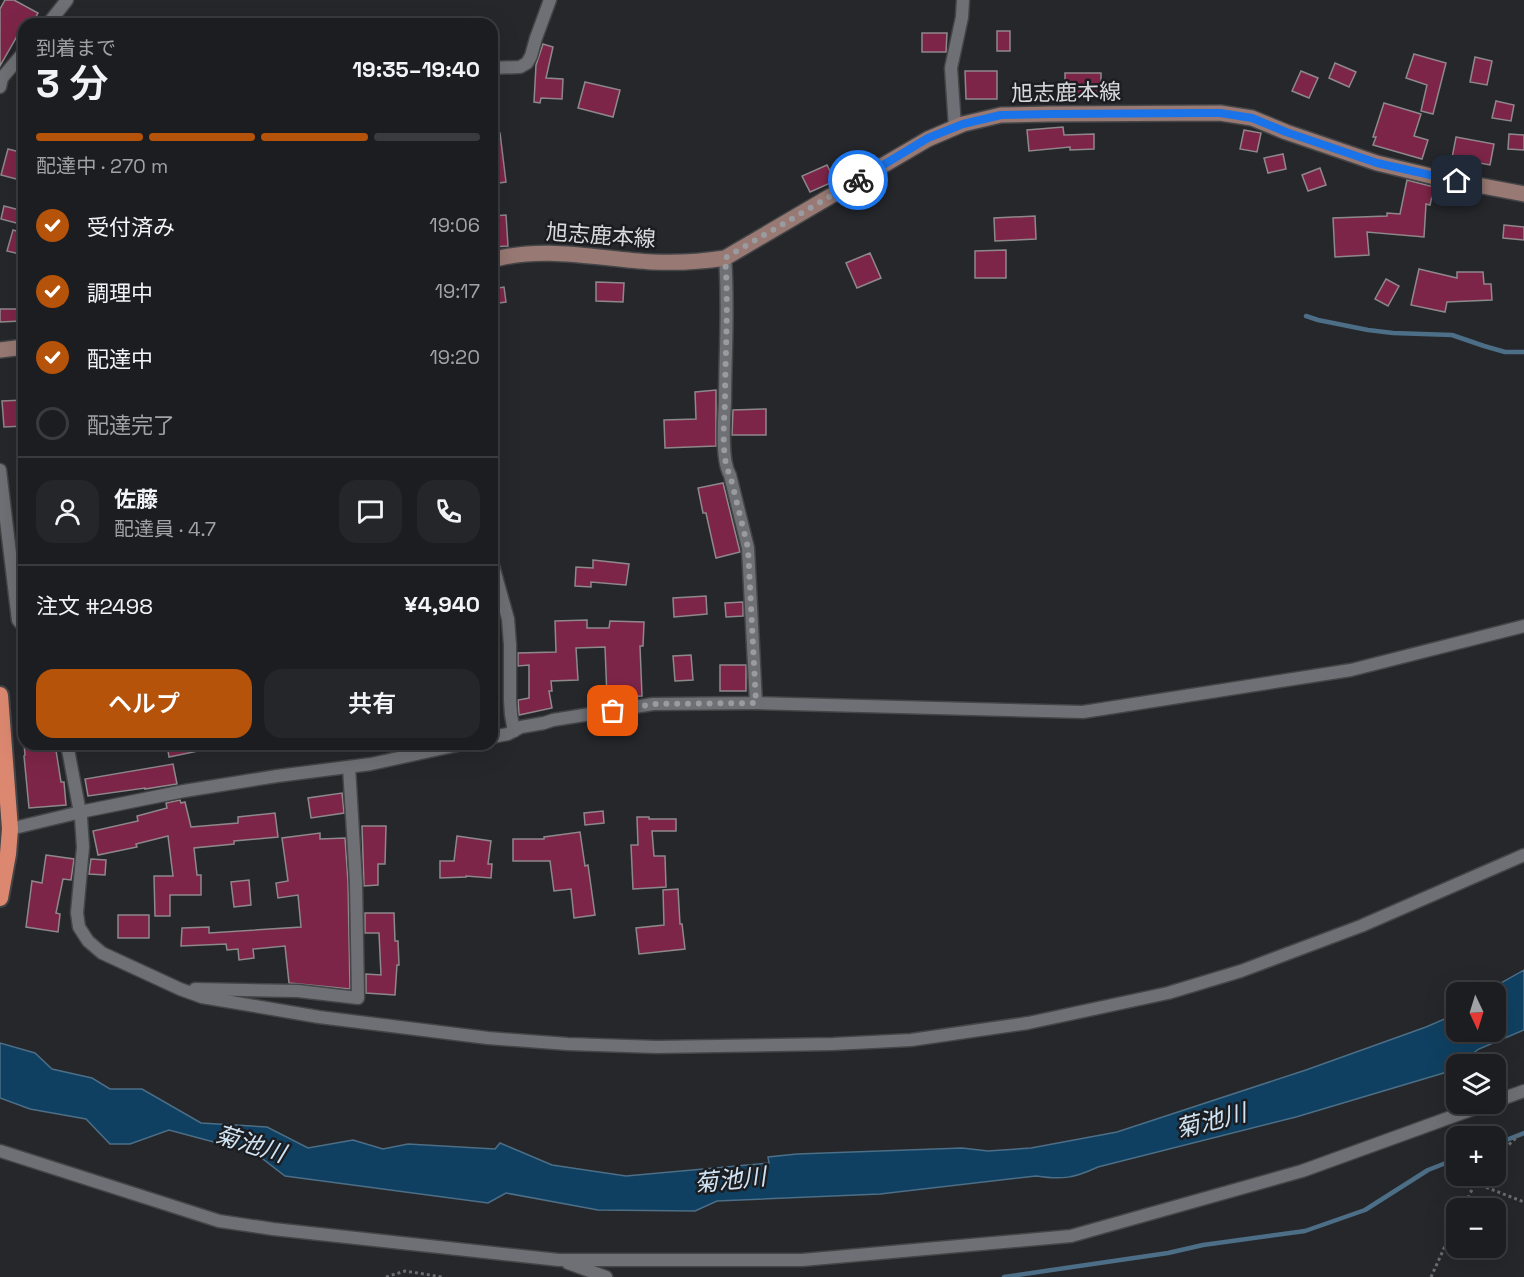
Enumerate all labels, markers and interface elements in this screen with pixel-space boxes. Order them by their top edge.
text: 到着まで [36,35,116,61]
text: 19:35–19:40 [352,55,480,83]
text: 3 分 [36,59,109,108]
street label: 旭志鹿本線 [1011,77,1121,107]
courier [828,150,888,210]
text: 配達中 · 270 m [36,153,168,179]
pin [1431,155,1482,206]
icon: bike [842,164,875,197]
icon: home [1440,164,1473,197]
icon: check [36,209,69,242]
text: 19:06 [429,212,480,238]
text: 受付済み [87,213,175,241]
street label: 旭志鹿本線 [545,217,657,253]
icon: check [36,275,69,308]
text: 19:17 [435,278,480,304]
text: 調理中 [87,279,153,307]
icon: check [36,341,69,374]
text: 19:20 [429,344,480,370]
text: 配達中 [87,345,153,373]
text: 配達完了 [87,411,175,439]
button: person [36,480,99,543]
button: chat [339,480,402,543]
button: phone [417,480,480,543]
text: 佐藤 [114,485,158,513]
text: 配達員 · 4.7 [114,516,216,542]
text: ¥4,940 [404,590,480,618]
text: 注文 #2498 [36,592,153,620]
button: ヘルプ [36,669,252,738]
button: 共有 [264,669,480,738]
pin [587,685,638,736]
icon: bag [596,694,629,727]
north arrow [1446,982,1506,1042]
map controls [1446,982,1506,1258]
button: layers [1446,1054,1506,1114]
water label: 菊池川 [1172,1096,1252,1144]
water label: 菊池川 [211,1118,292,1170]
button: + [1446,1126,1506,1186]
water label: 菊池川 [693,1160,770,1199]
button: − [1446,1198,1506,1258]

